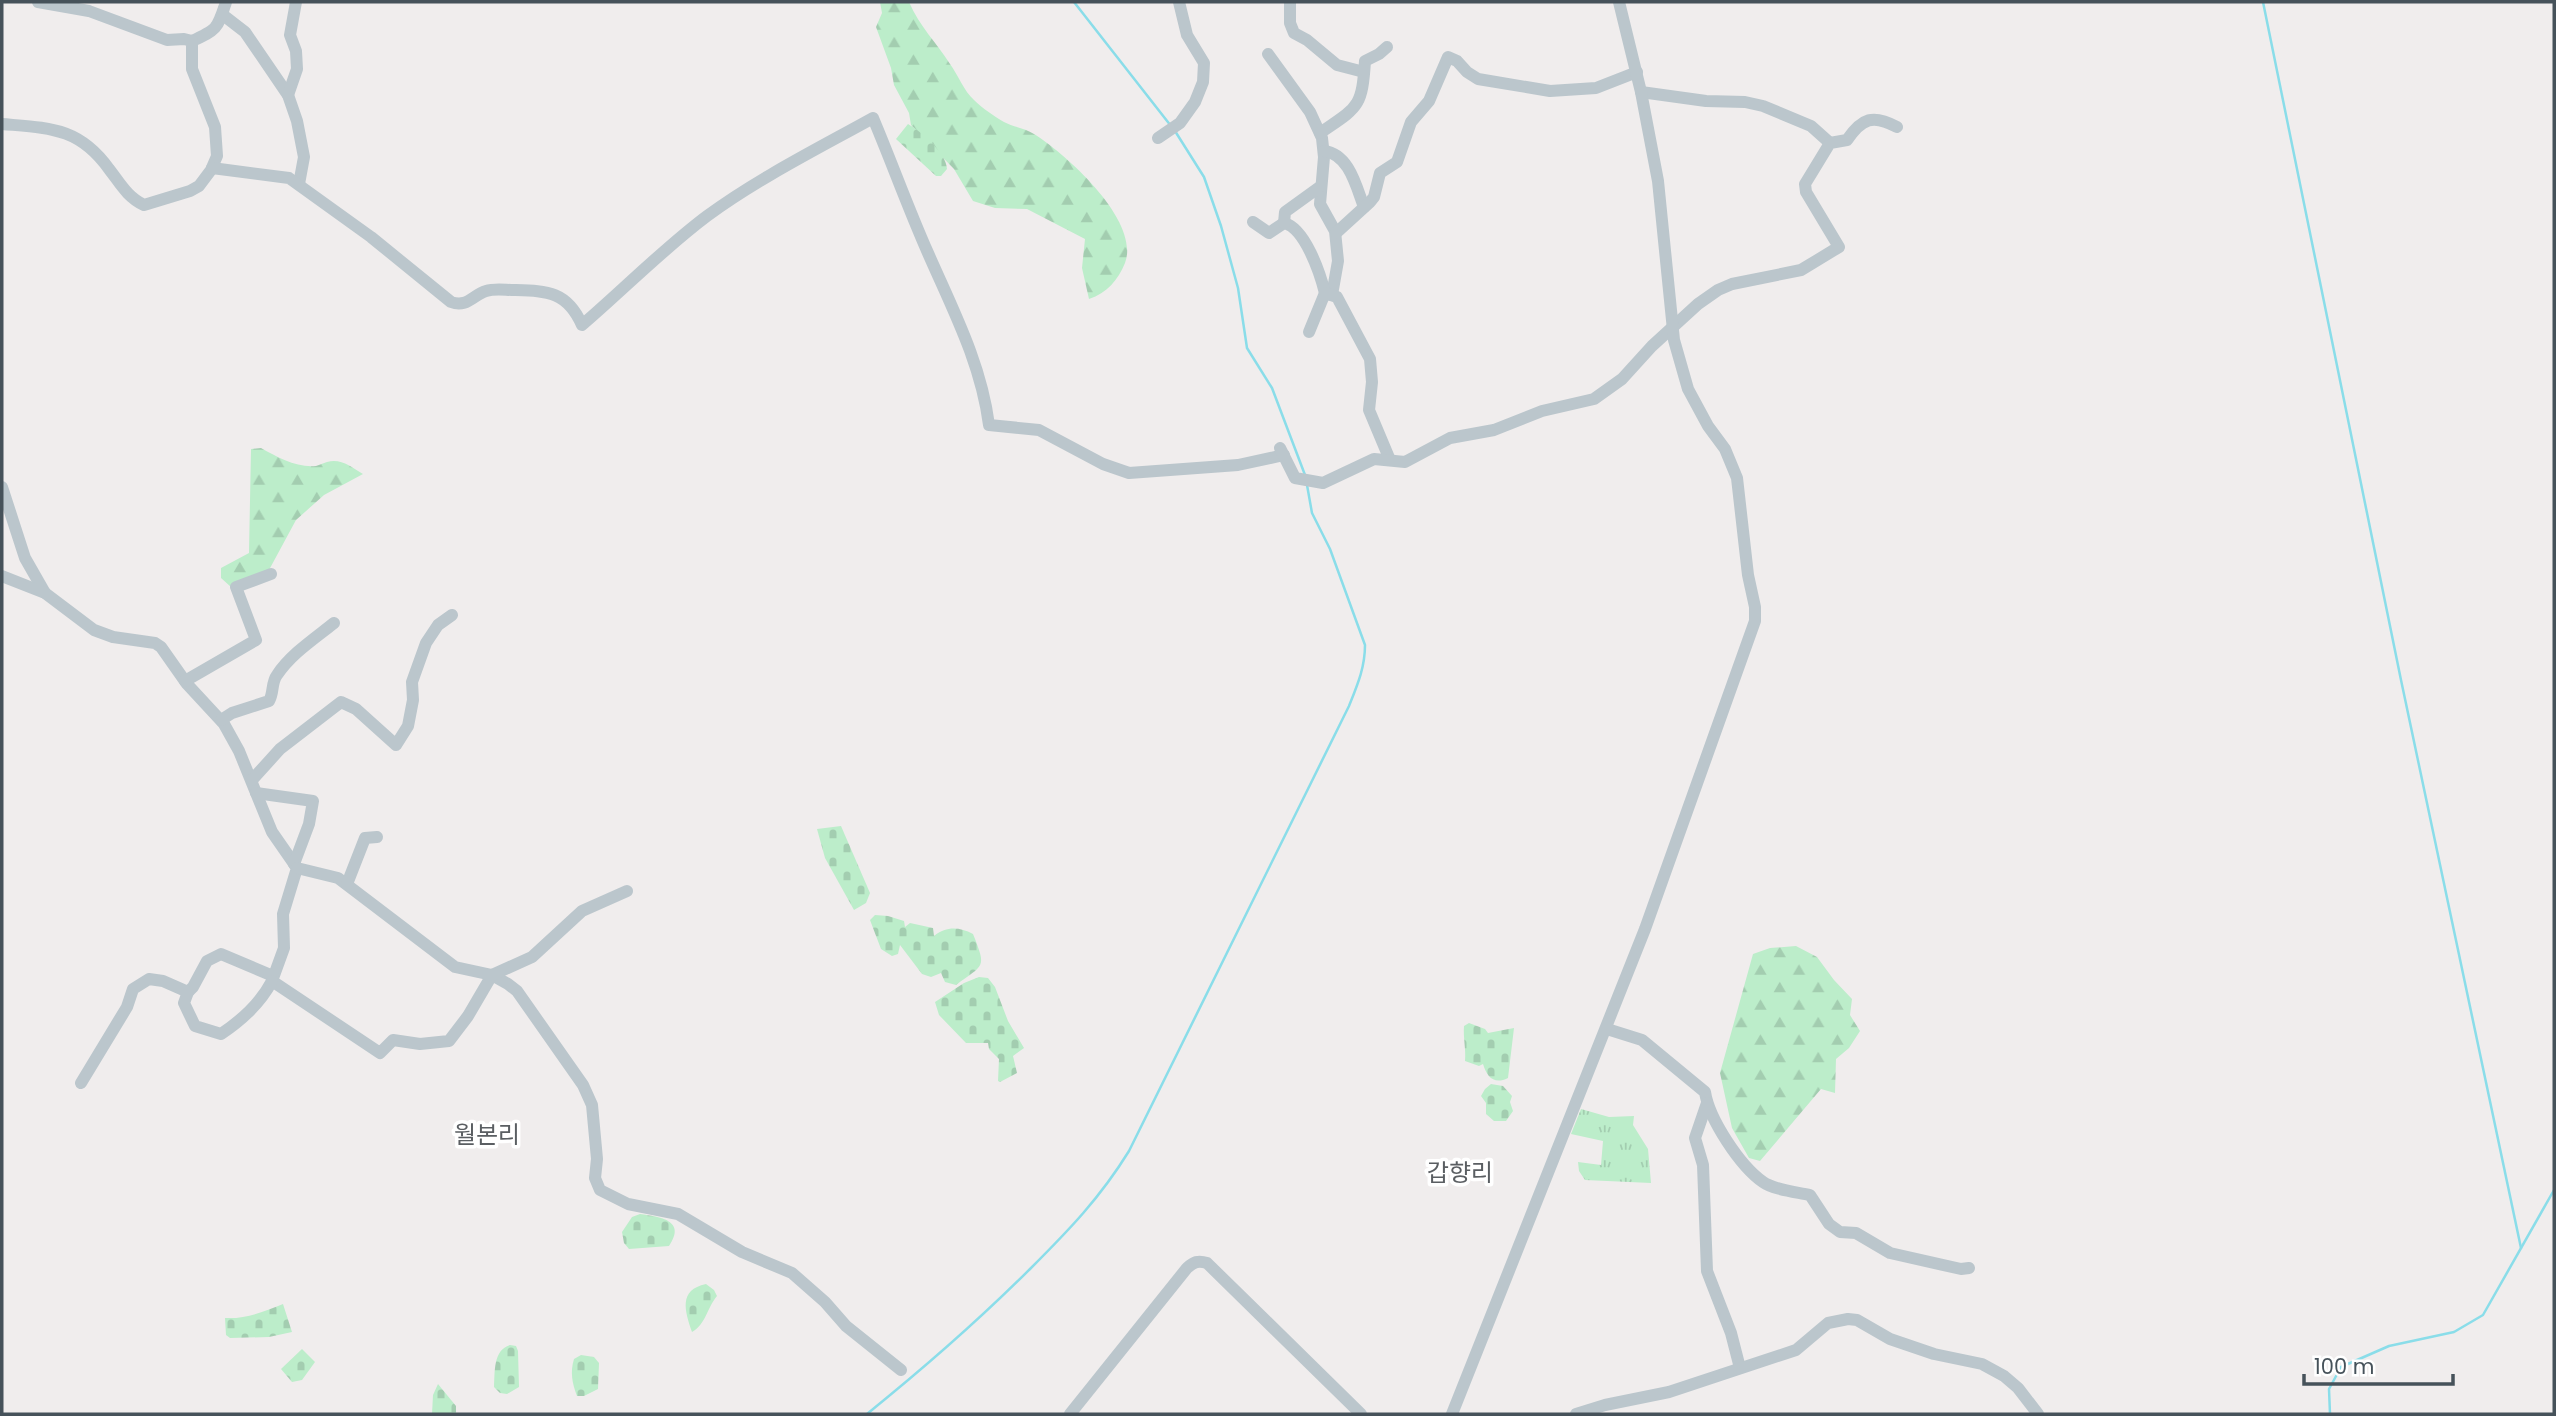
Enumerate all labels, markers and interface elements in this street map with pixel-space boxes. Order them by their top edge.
district label: 월본리 [454,1118,520,1151]
district label: 갑향리 [1427,1156,1493,1189]
scale bar [2304,1342,2453,1386]
text: 100 m [2314,1352,2374,1381]

